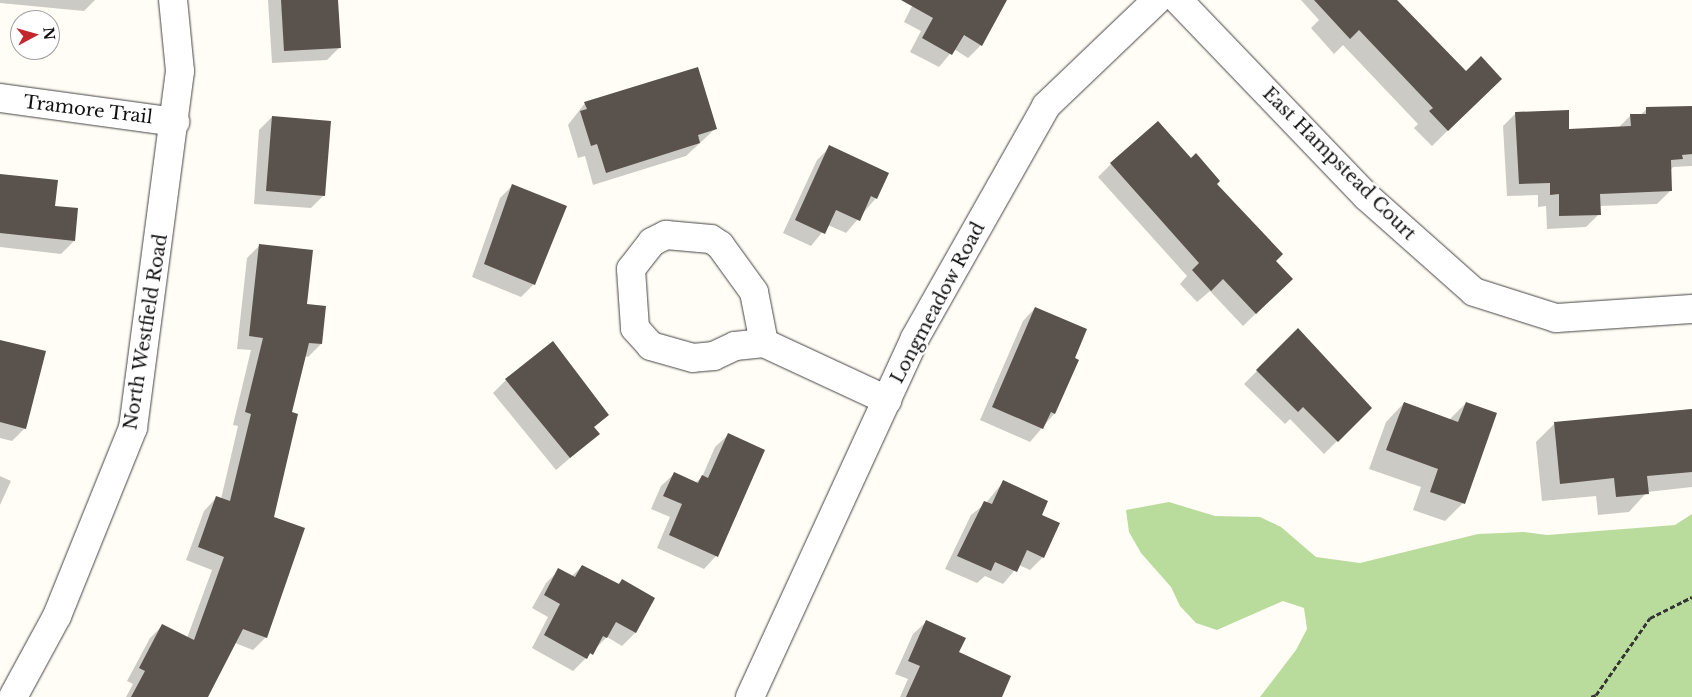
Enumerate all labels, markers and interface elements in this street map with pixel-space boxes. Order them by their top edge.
north arrow [10,10,60,60]
text: N [39,26,59,41]
street label: East Hampstead Court [1258,83,1420,245]
street label: Tramore Trail [22,91,154,129]
street label: Longmeadow Road [886,219,990,387]
street label: North Westfield Road [120,232,172,432]

